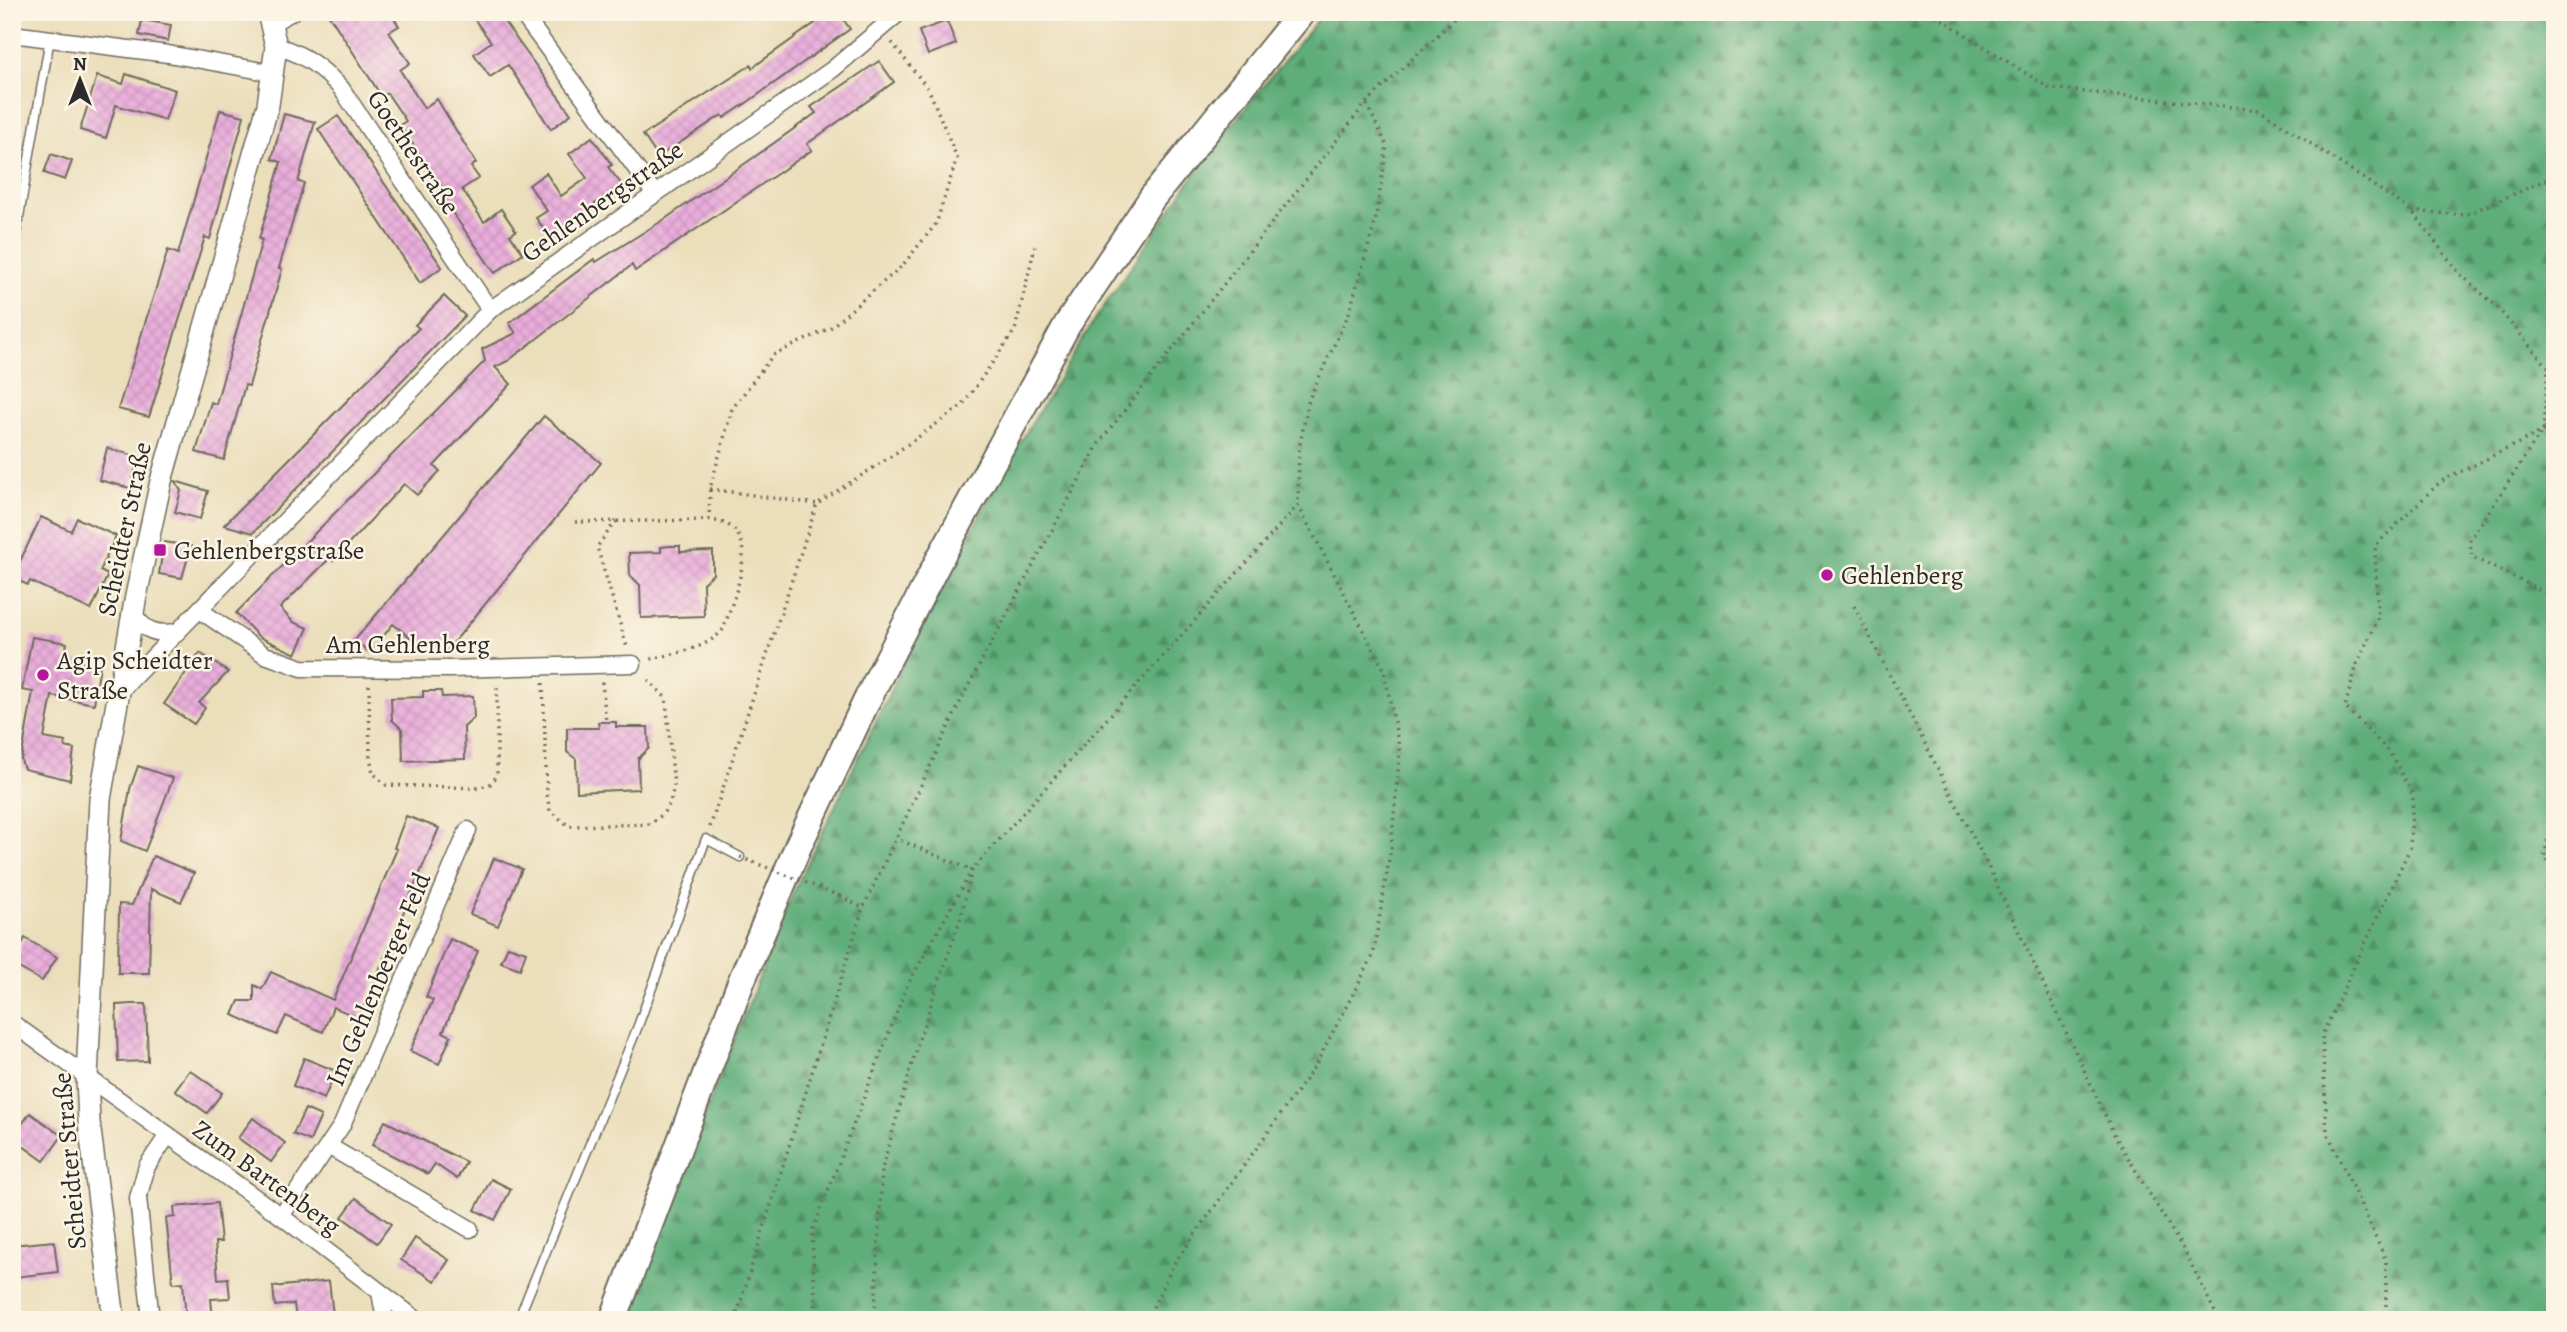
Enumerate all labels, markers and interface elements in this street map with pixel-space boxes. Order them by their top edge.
north arrow [46,46,116,116]
text: N [73,51,87,77]
street label: Goethestraße [359,83,468,222]
street label: Gehlenbergstraße [514,132,690,270]
street label: Scheidter Straße [89,439,160,620]
place label: Gehlenbergstraße [174,533,364,568]
marker: Gehlenbergstraße [152,542,168,558]
place label: Gehlenberg [1841,558,1963,593]
marker: Gehlenberg [1819,567,1835,583]
street label: Am Gehlenberg [325,627,490,662]
place label: Agip Scheidter Straße [56,643,213,708]
marker: Agip Scheidter Straße [35,667,51,683]
street label: Im Gehlenberger Feld [318,867,439,1092]
street label: Scheidter Straße [44,1071,95,1251]
street label: Zum Bartenberg [186,1112,348,1243]

